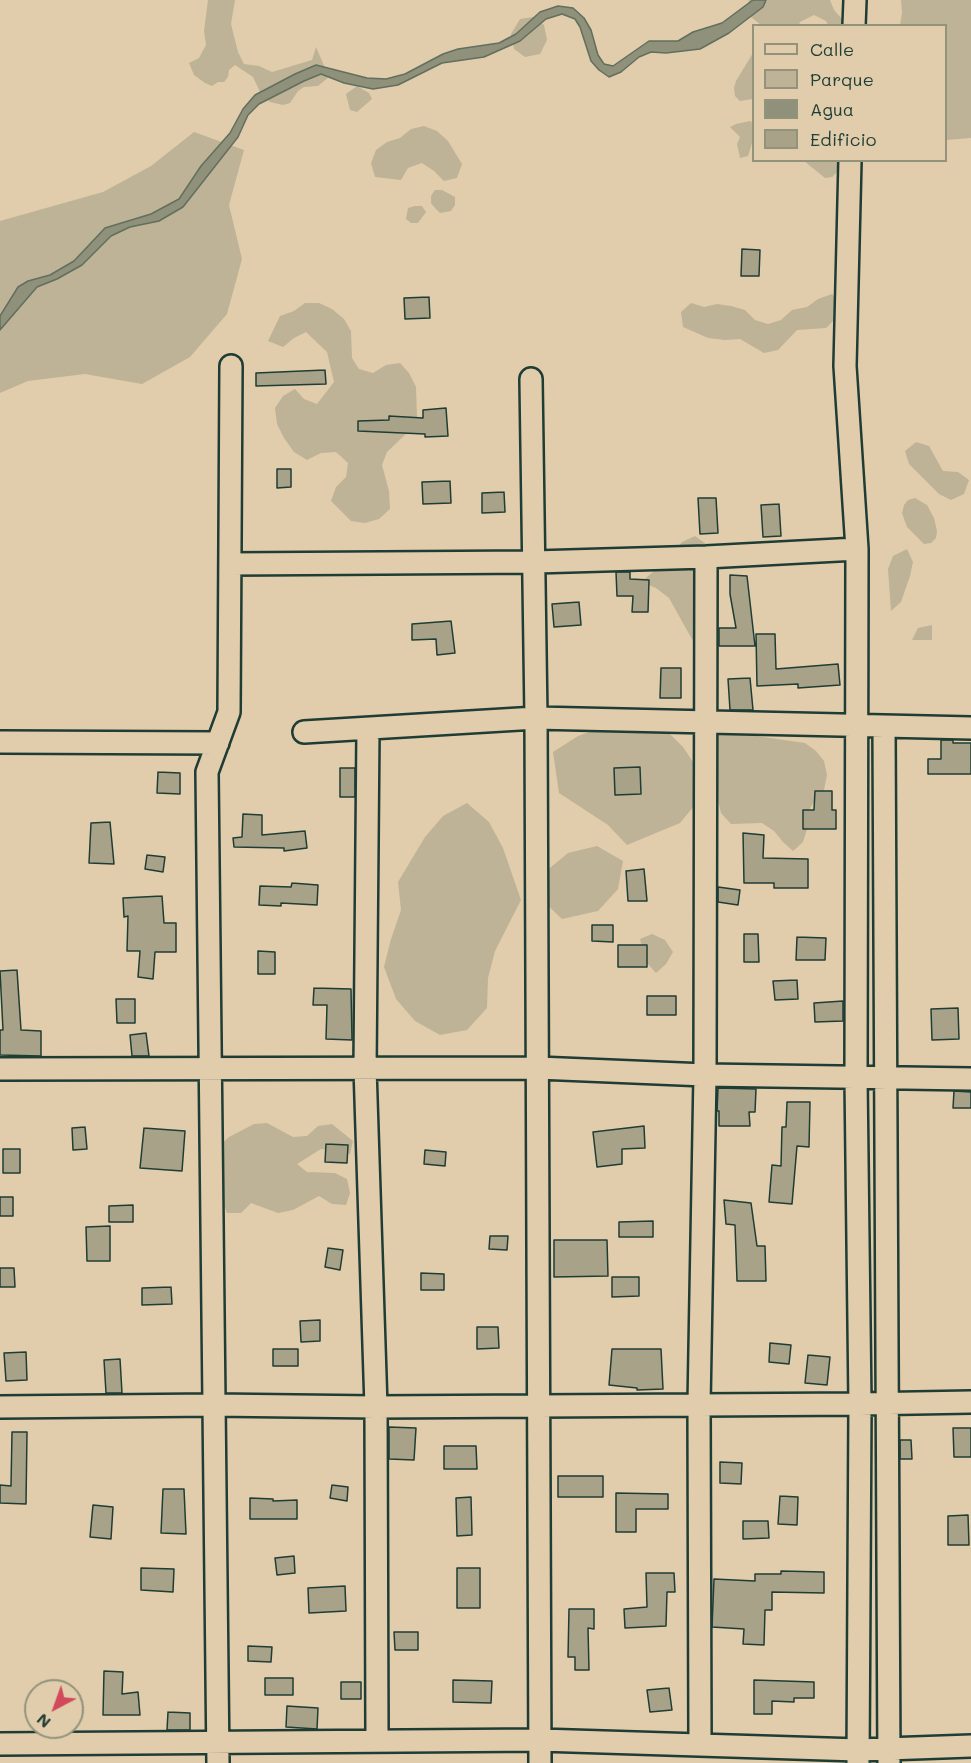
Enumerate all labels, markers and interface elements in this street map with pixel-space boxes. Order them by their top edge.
legend [752,24,947,162]
text: Calle [810,37,854,61]
text: Parque [810,67,874,91]
text: Agua [810,97,854,121]
text: Edificio [810,127,877,151]
north arrow [24,1679,84,1739]
text: N [32,1710,55,1733]

